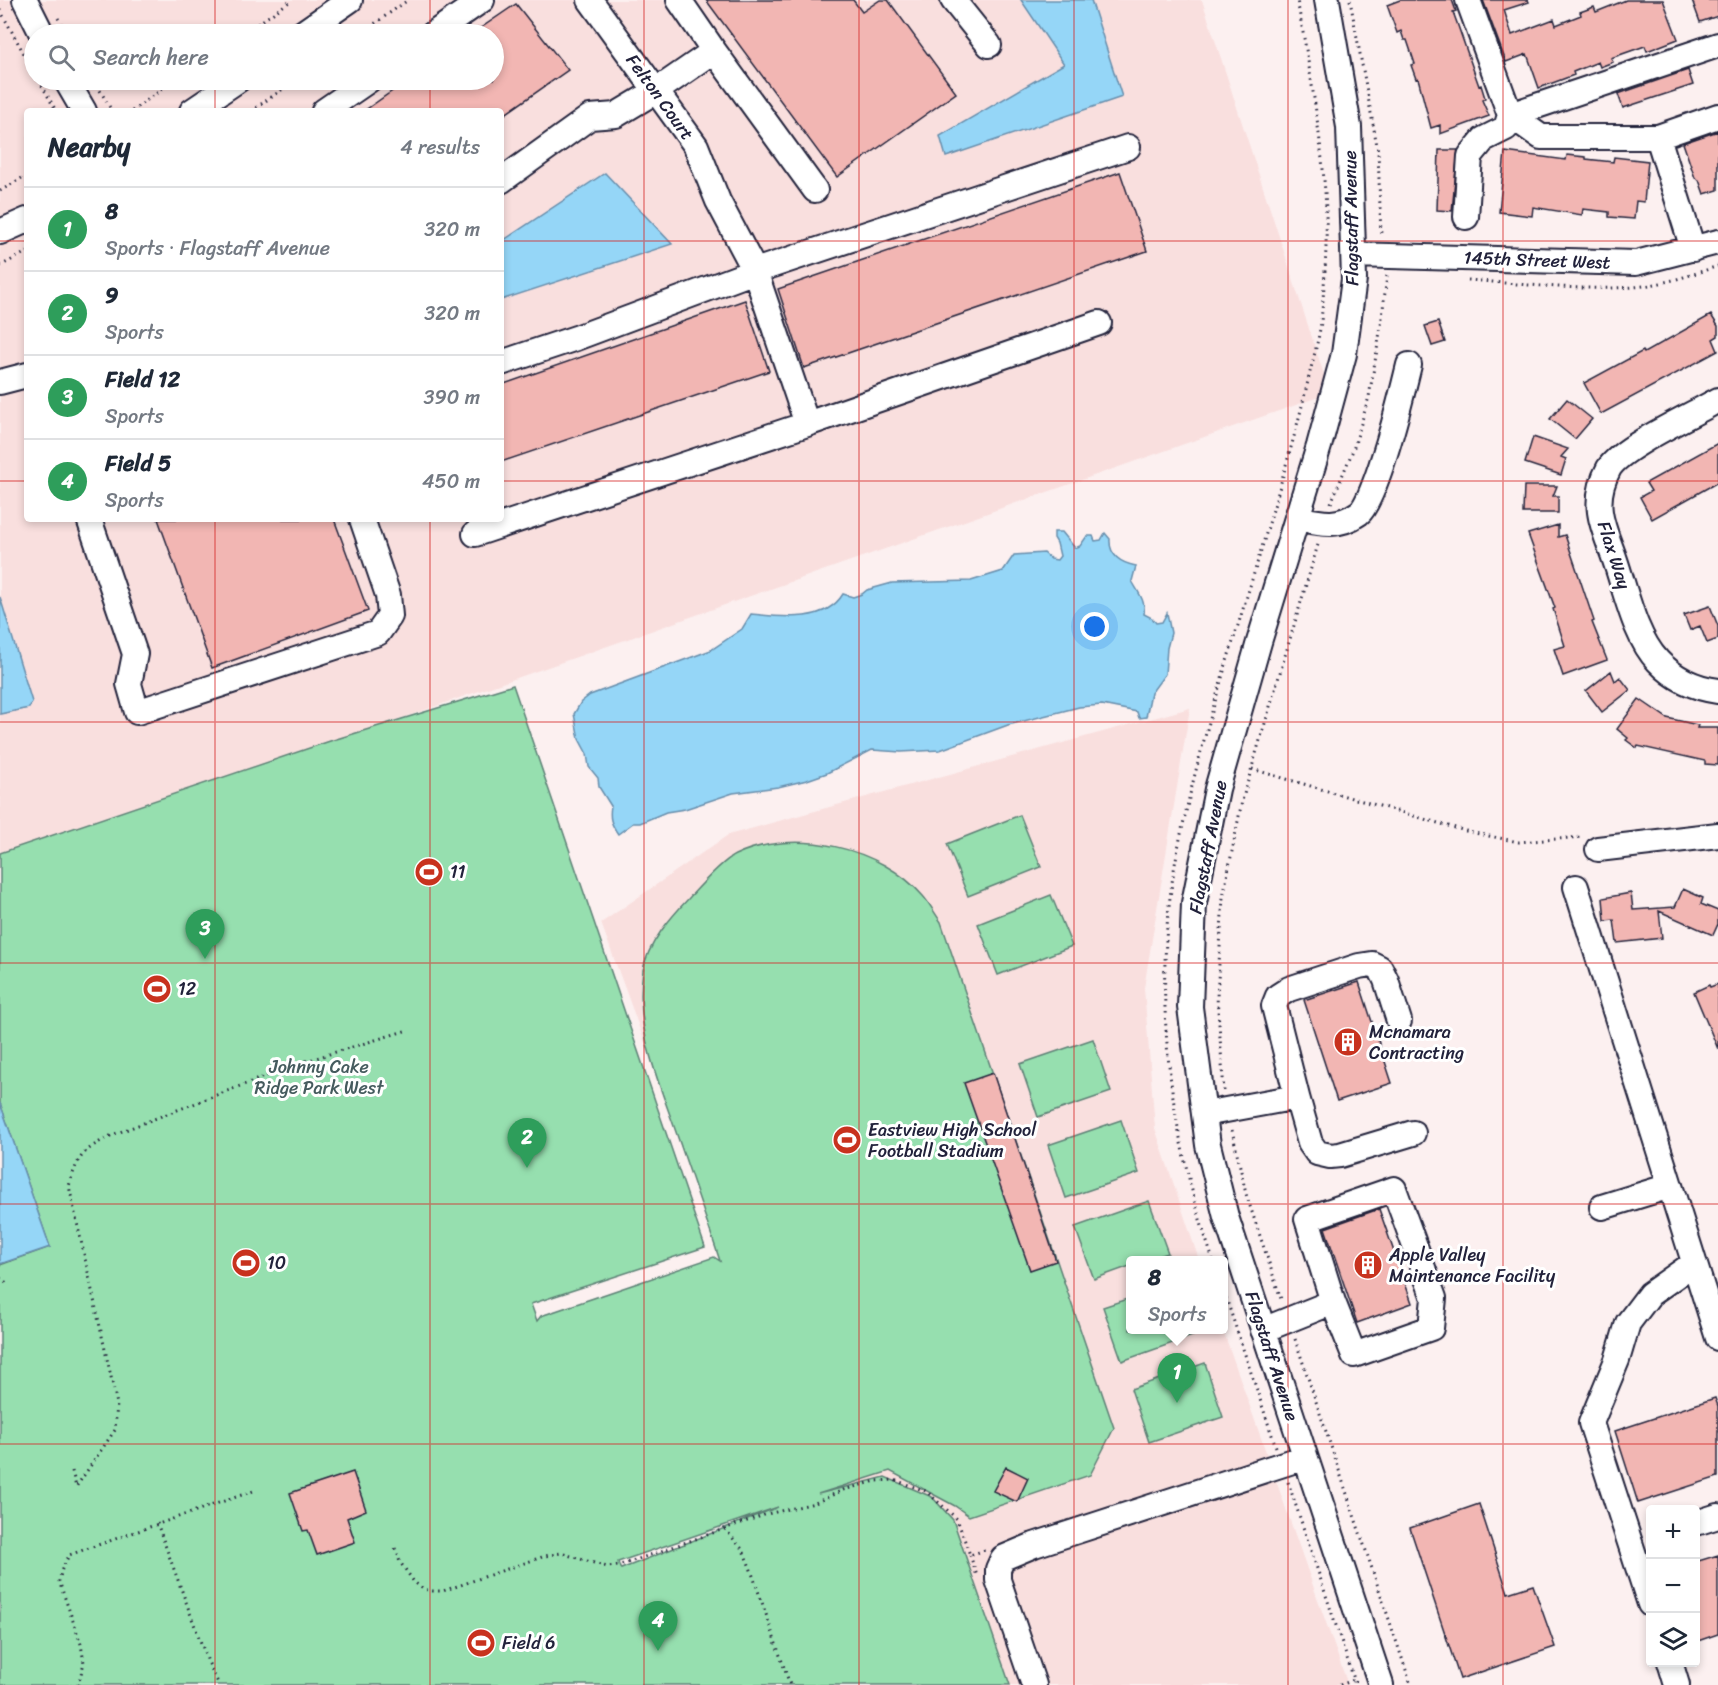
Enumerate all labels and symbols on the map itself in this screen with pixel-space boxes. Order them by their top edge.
street label: Felton Court [617,47,703,147]
street label: Flagstaff Avenue [1334,150,1368,286]
street label: 145th Street West [1463,241,1611,279]
street label: Flax Way [1588,517,1640,594]
your location [1080,612,1109,641]
street label: Flagstaff Avenue [1179,777,1237,917]
sports icon: 11 [413,856,445,888]
place label: 11 [450,856,466,888]
pin: 3 [186,910,224,959]
sports icon: 12 [141,973,173,1005]
place label: 12 [178,973,196,1005]
place label: Mcnamara Contracting [1369,1016,1464,1069]
building icon: Mcnamara Contracting [1332,1026,1364,1058]
park label: Johnny Cake Ridge Park West [255,1051,384,1104]
place label: Eastview High School Football Stadium [868,1114,1037,1167]
pin: 2 [508,1118,546,1168]
sports icon: Eastview High School Football Stadium [831,1124,863,1156]
place label: Apple Valley Maintenance Facility [1388,1239,1556,1292]
sports icon: 10 [230,1247,262,1279]
place label: 10 [267,1247,286,1279]
building icon: Apple Valley Maintenance Facility [1352,1249,1384,1281]
street label: Flagstaff Avenue [1236,1287,1308,1425]
pin: 1 [1158,1354,1196,1403]
pin: 4 [638,1602,678,1651]
sports icon: Field 6 [465,1627,497,1659]
place label: Field 6 [502,1627,556,1659]

